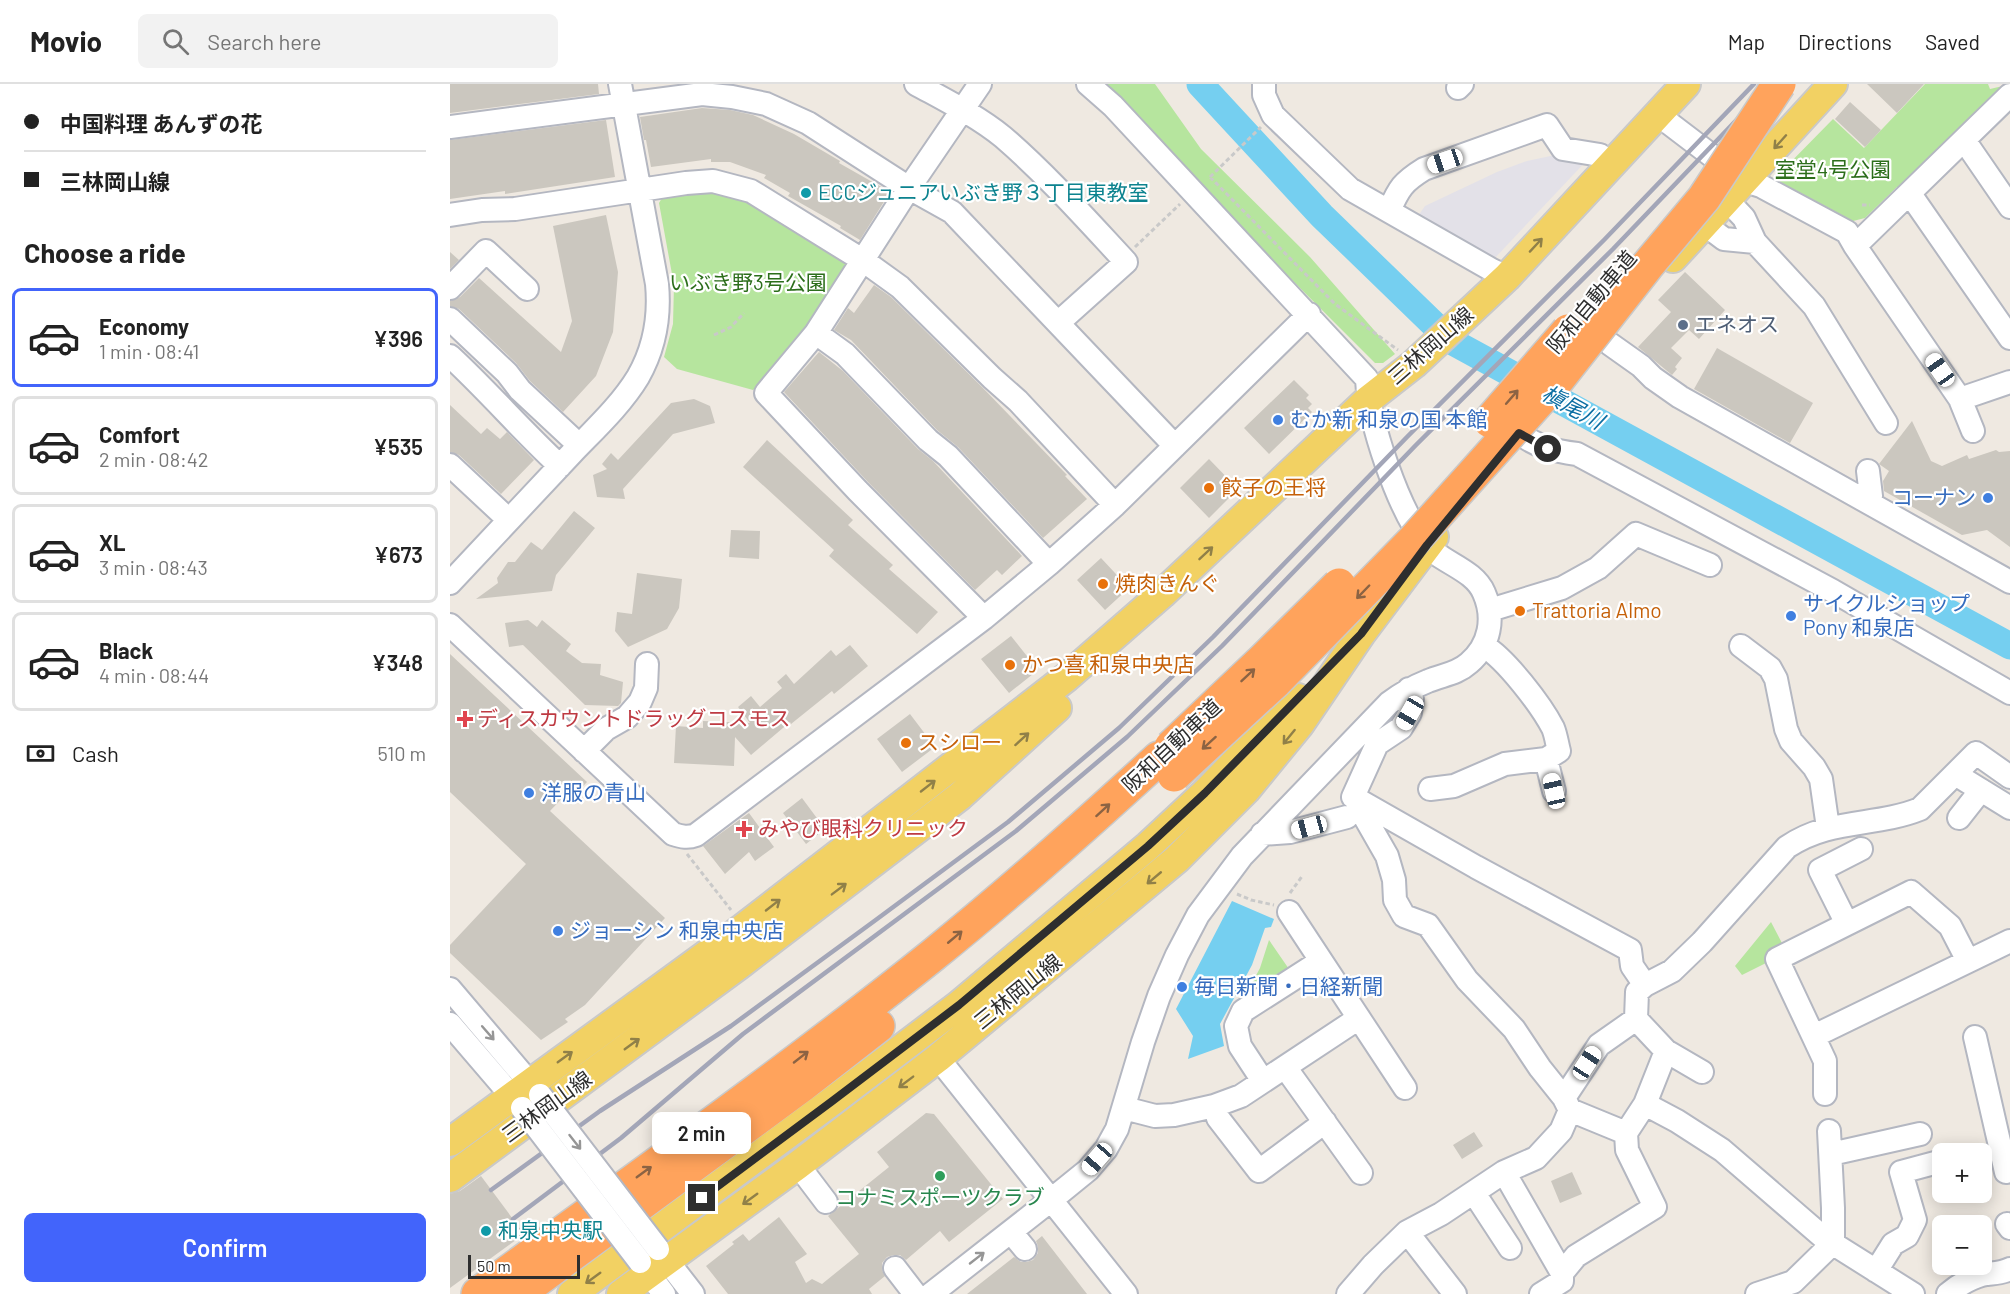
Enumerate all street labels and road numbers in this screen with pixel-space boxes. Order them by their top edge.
street label: 阪和自動車道 [1541,245,1641,357]
street label: 三林岡山線 [1382,301,1478,389]
street label: 阪和自動車道 [1116,693,1226,797]
street label: 三林岡山線 [968,948,1066,1034]
street label: 三林岡山線 [496,1065,596,1147]

